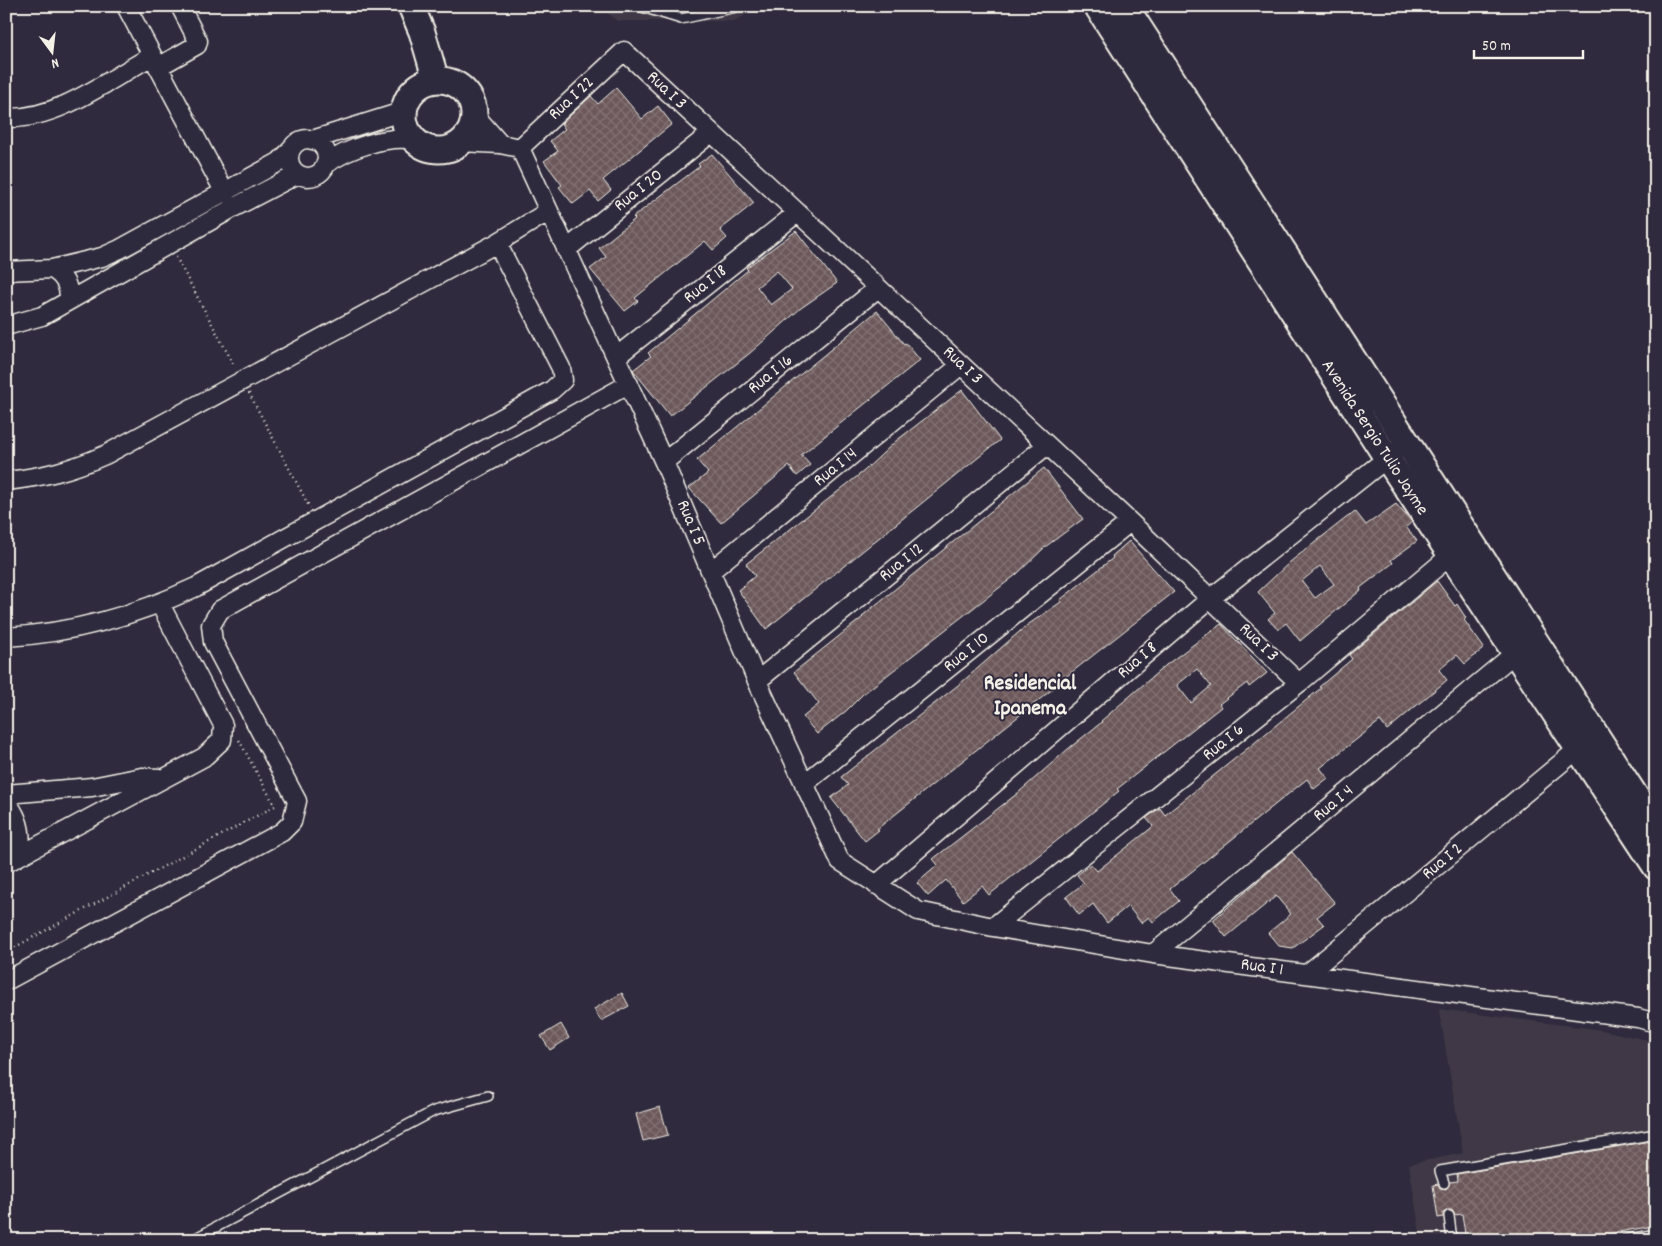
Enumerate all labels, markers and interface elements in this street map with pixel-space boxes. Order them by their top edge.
north arrow [28,28,78,78]
scale bar [1474,28,1583,60]
text: 50 m [1482,36,1511,58]
text: N [49,52,61,73]
street label: Rua I 3 [640,66,692,116]
street label: Rua I 22 [544,71,600,127]
street label: Rua I 20 [609,164,669,218]
street label: Rua I 18 [679,260,733,310]
street label: Rua I 3 [936,341,988,391]
street label: Rua I 16 [743,349,799,401]
street label: Avenida Sergio Tulio Jayme [1314,355,1434,521]
street label: Rua I 14 [809,442,863,494]
street label: Rua I 5 [669,496,711,550]
street label: Rua I 12 [874,537,930,589]
street label: Rua I 3 [1232,618,1284,668]
street label: Rua I 10 [939,627,995,679]
street label: Rua I 8 [1112,636,1164,686]
district label: Residencial Ipanema [984,669,1077,725]
street label: Rua I 6 [1198,718,1250,768]
street label: Rua I 4 [1308,780,1360,828]
street label: Rua I 2 [1417,837,1469,887]
street label: Rua I 1 [1239,953,1285,983]

